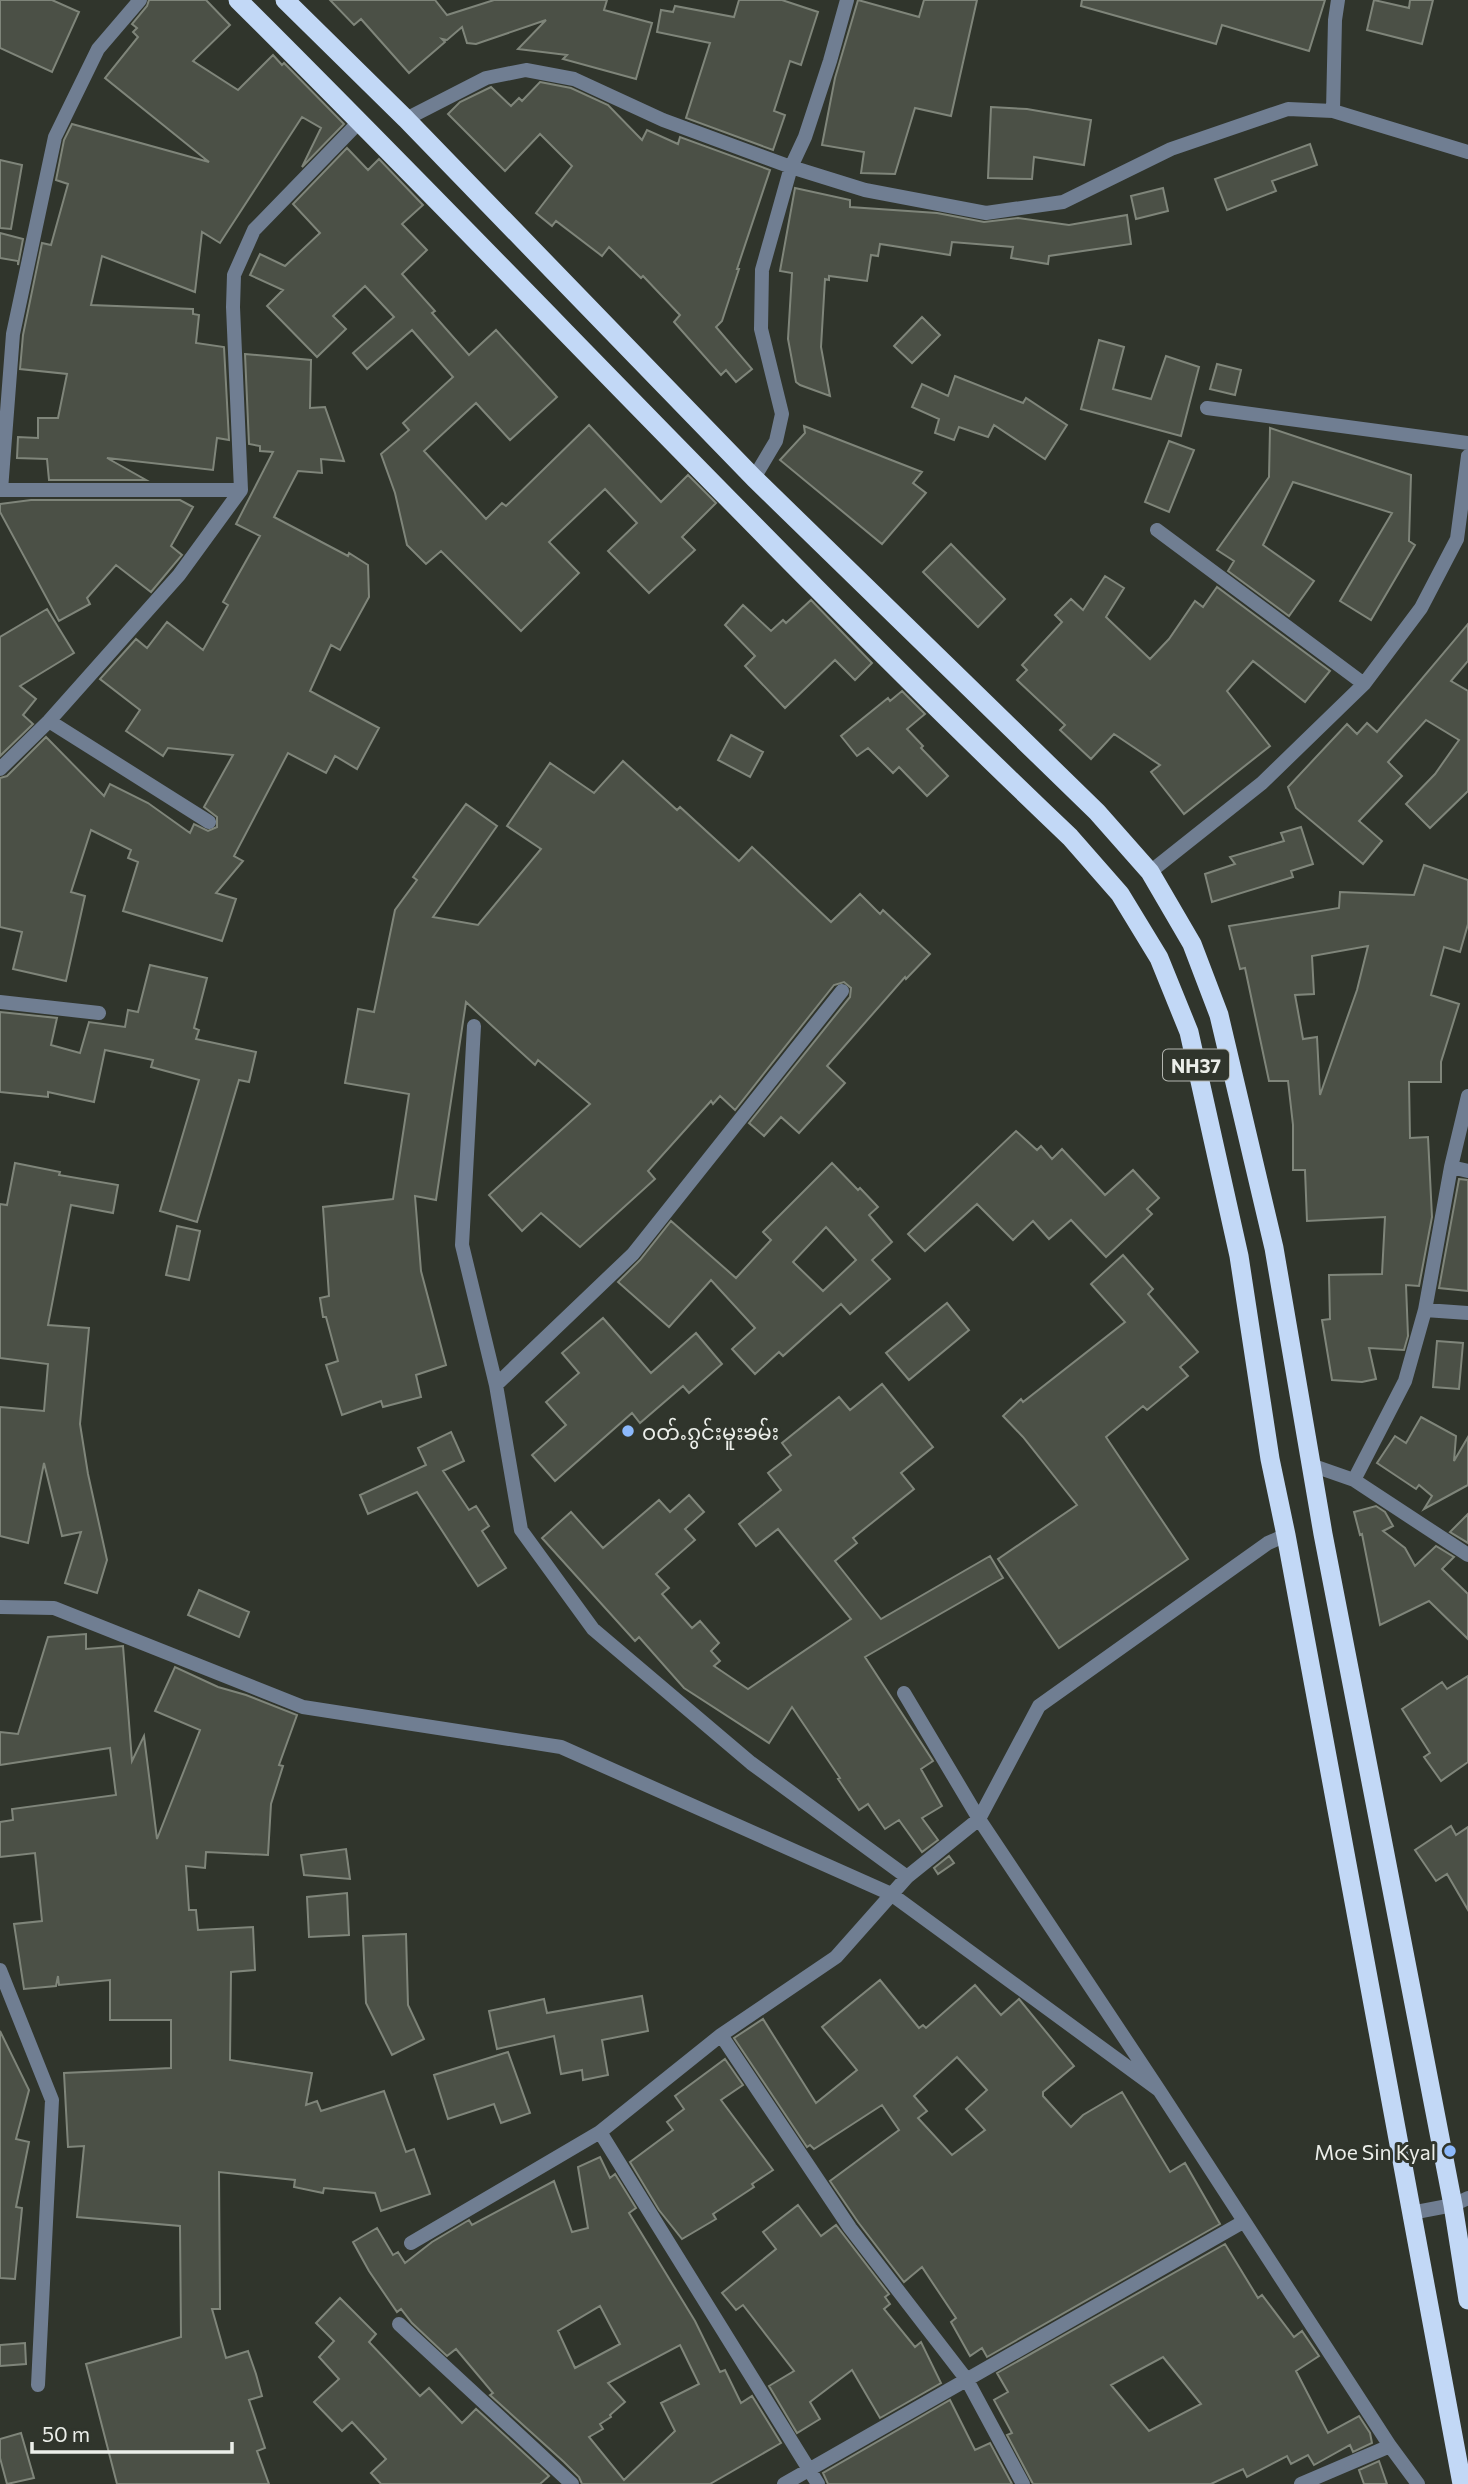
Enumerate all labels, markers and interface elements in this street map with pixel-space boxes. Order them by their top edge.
road number: NH37 [1163,1050,1229,1080]
place label: ဝတ်ႉၵွင်းမူးၶမ်း [642,1417,779,1450]
marker: ဝတ်ႉၵွင်းမူးၶမ်း [620,1423,636,1439]
place label: Moe Sin Kyal [1314,2139,1436,2164]
marker: Moe Sin Kyal [1442,2143,1458,2159]
scale bar [32,2410,231,2454]
text: 50 m [42,2421,90,2446]

